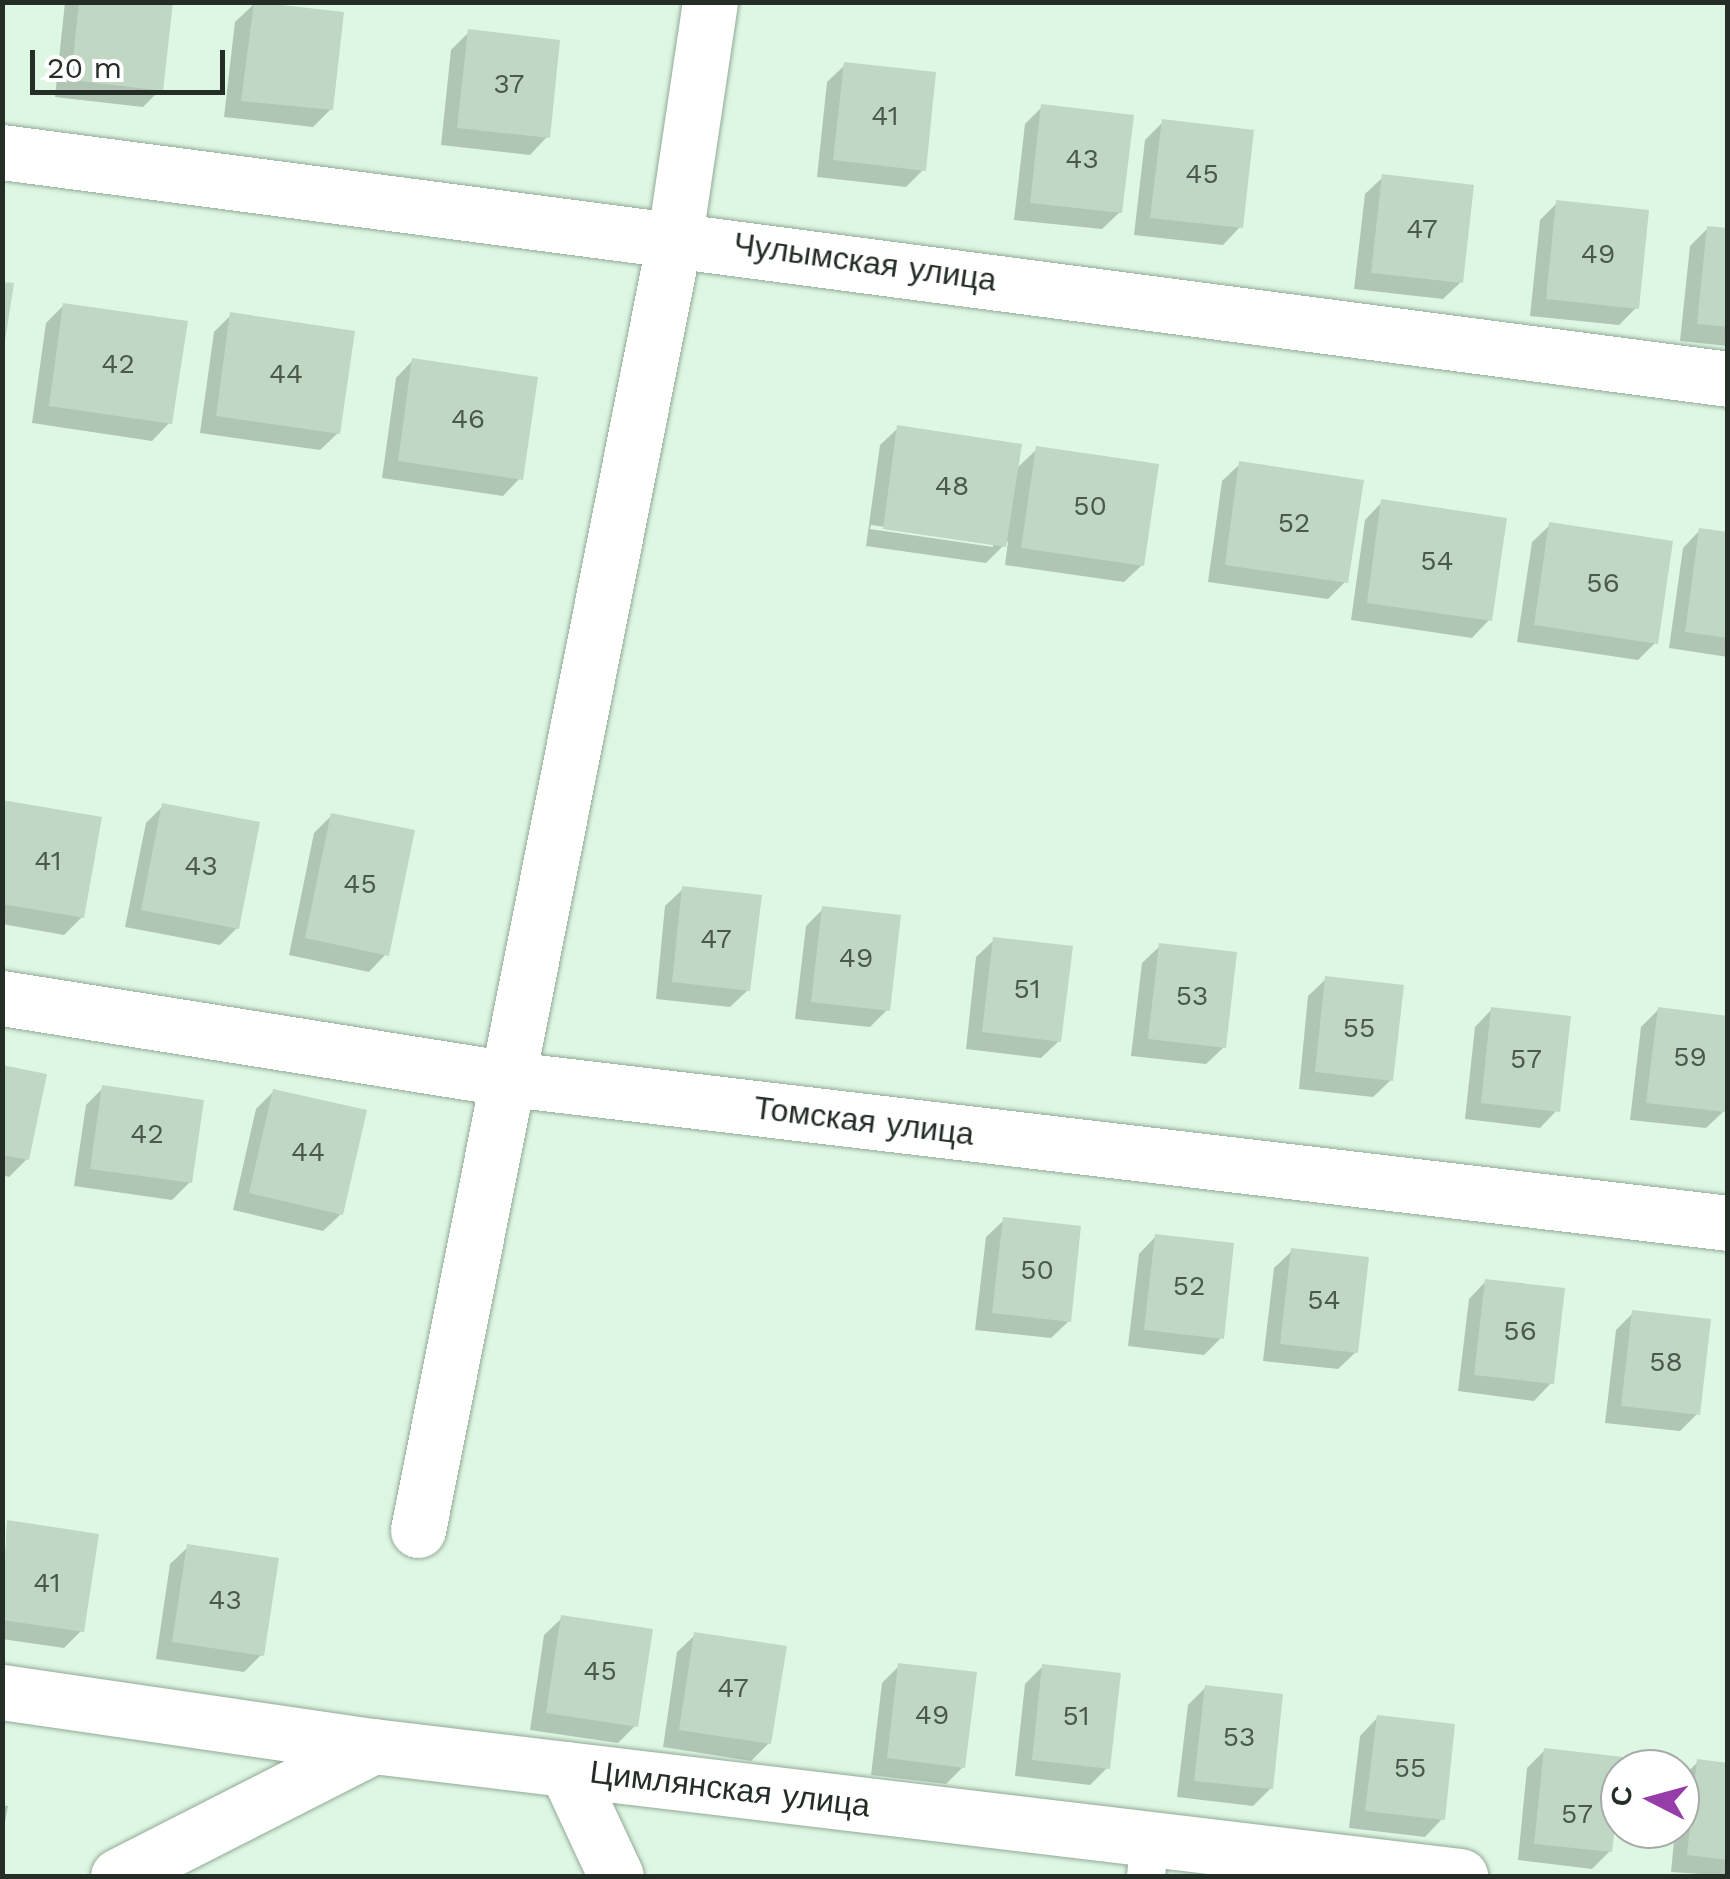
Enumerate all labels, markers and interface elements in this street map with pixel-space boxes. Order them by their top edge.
scale bar [35,30,230,92]
text: 20 m [47,50,122,85]
house number: 37 [494,67,524,101]
house number: 41 [871,99,899,133]
house number: 43 [1065,142,1099,176]
house number: 45 [1185,157,1219,191]
house number: 47 [1406,212,1438,246]
street label: Чулымская улица [731,225,999,299]
house number: 49 [1581,237,1615,271]
house number: 42 [101,347,135,381]
house number: 44 [269,357,303,391]
house number: 46 [451,402,485,436]
house number: 48 [935,469,969,503]
house number: 50 [1073,489,1107,523]
house number: 52 [1278,506,1310,540]
house number: 54 [1420,544,1454,578]
house number: 56 [1586,566,1620,600]
house number: 41 [34,844,62,878]
house number: 43 [184,849,218,883]
house number: 45 [343,867,377,901]
house number: 47 [700,922,732,956]
house number: 49 [839,941,873,975]
house number: 51 [1013,972,1041,1006]
house number: 53 [1176,979,1208,1013]
house number: 55 [1343,1011,1375,1045]
house number: 59 [1673,1040,1707,1074]
house number: 57 [1510,1042,1542,1076]
street label: Томская улица [752,1088,976,1154]
house number: 42 [130,1117,164,1151]
house number: 44 [291,1135,325,1169]
house number: 50 [1020,1253,1054,1287]
house number: 52 [1173,1269,1205,1303]
house number: 54 [1307,1283,1341,1317]
house number: 56 [1503,1314,1537,1348]
house number: 58 [1649,1345,1683,1379]
house number: 41 [33,1566,61,1600]
house number: 43 [208,1583,242,1617]
house number: 45 [583,1654,617,1688]
house number: 47 [717,1671,749,1705]
house number: 49 [915,1698,949,1732]
house number: 51 [1062,1699,1090,1733]
house number: 53 [1223,1720,1255,1754]
north arrow [1600,1749,1700,1849]
house number: 55 [1394,1751,1426,1785]
street label: Цимлянская улица [588,1753,872,1825]
text: С [1604,1784,1639,1808]
house number: 57 [1561,1797,1593,1831]

